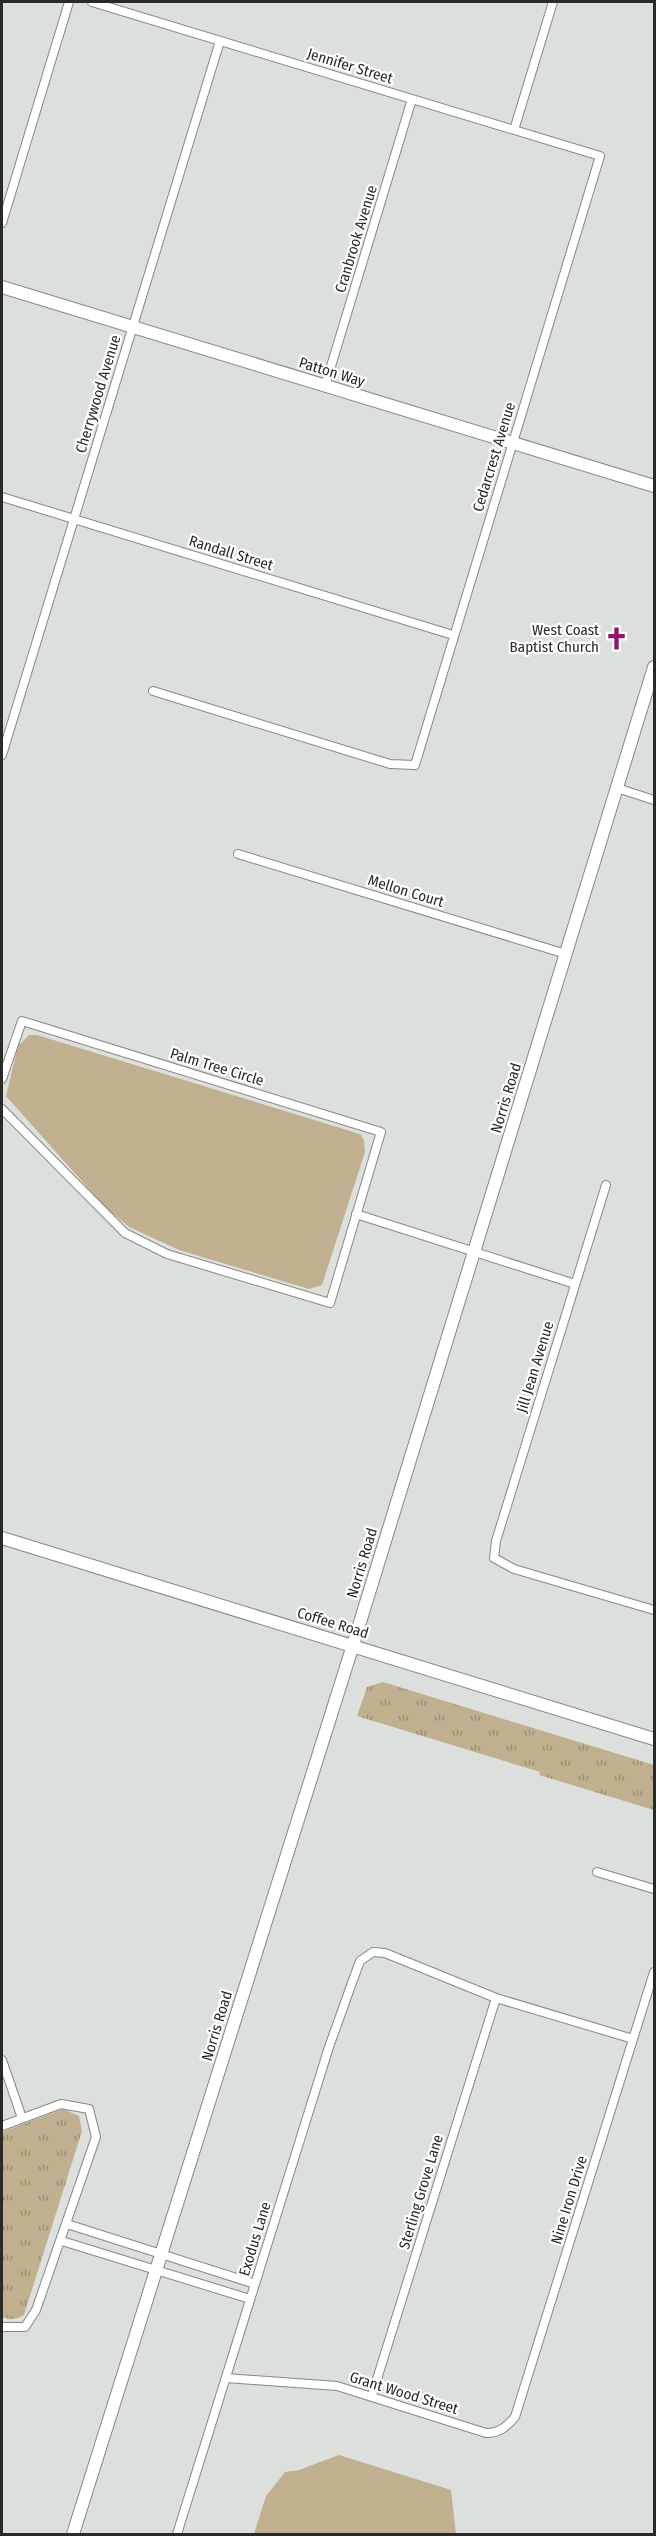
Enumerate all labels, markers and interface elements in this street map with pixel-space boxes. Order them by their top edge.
street label: Jennifer Street [305,44,395,88]
street label: Cranbrook Avenue [331,183,381,295]
street label: Cherrywood Avenue [72,333,124,455]
street label: Patton Way [297,353,367,391]
street label: Cedarcrest Avenue [469,400,519,514]
street label: Randall Street [187,532,275,574]
place label: West Coast Baptist Church [510,621,599,656]
church icon: West Coast Baptist Church [604,626,630,652]
street label: Mellon Court [366,871,446,911]
street label: Palm Tree Circle [168,1044,266,1090]
street label: Norris Road [487,1061,525,1135]
street label: Jill Jean Avenue [513,1319,557,1415]
street label: Norris Road [343,1526,381,1600]
street label: Coffee Road [295,1604,371,1642]
street label: Norris Road [198,1989,236,2063]
street label: Sterling Grove Lane [395,2132,447,2252]
street label: Nine Iron Drive [547,2154,591,2246]
street label: Exodus Lane [235,2200,275,2278]
street label: Grant Wood Street [348,2368,460,2418]

